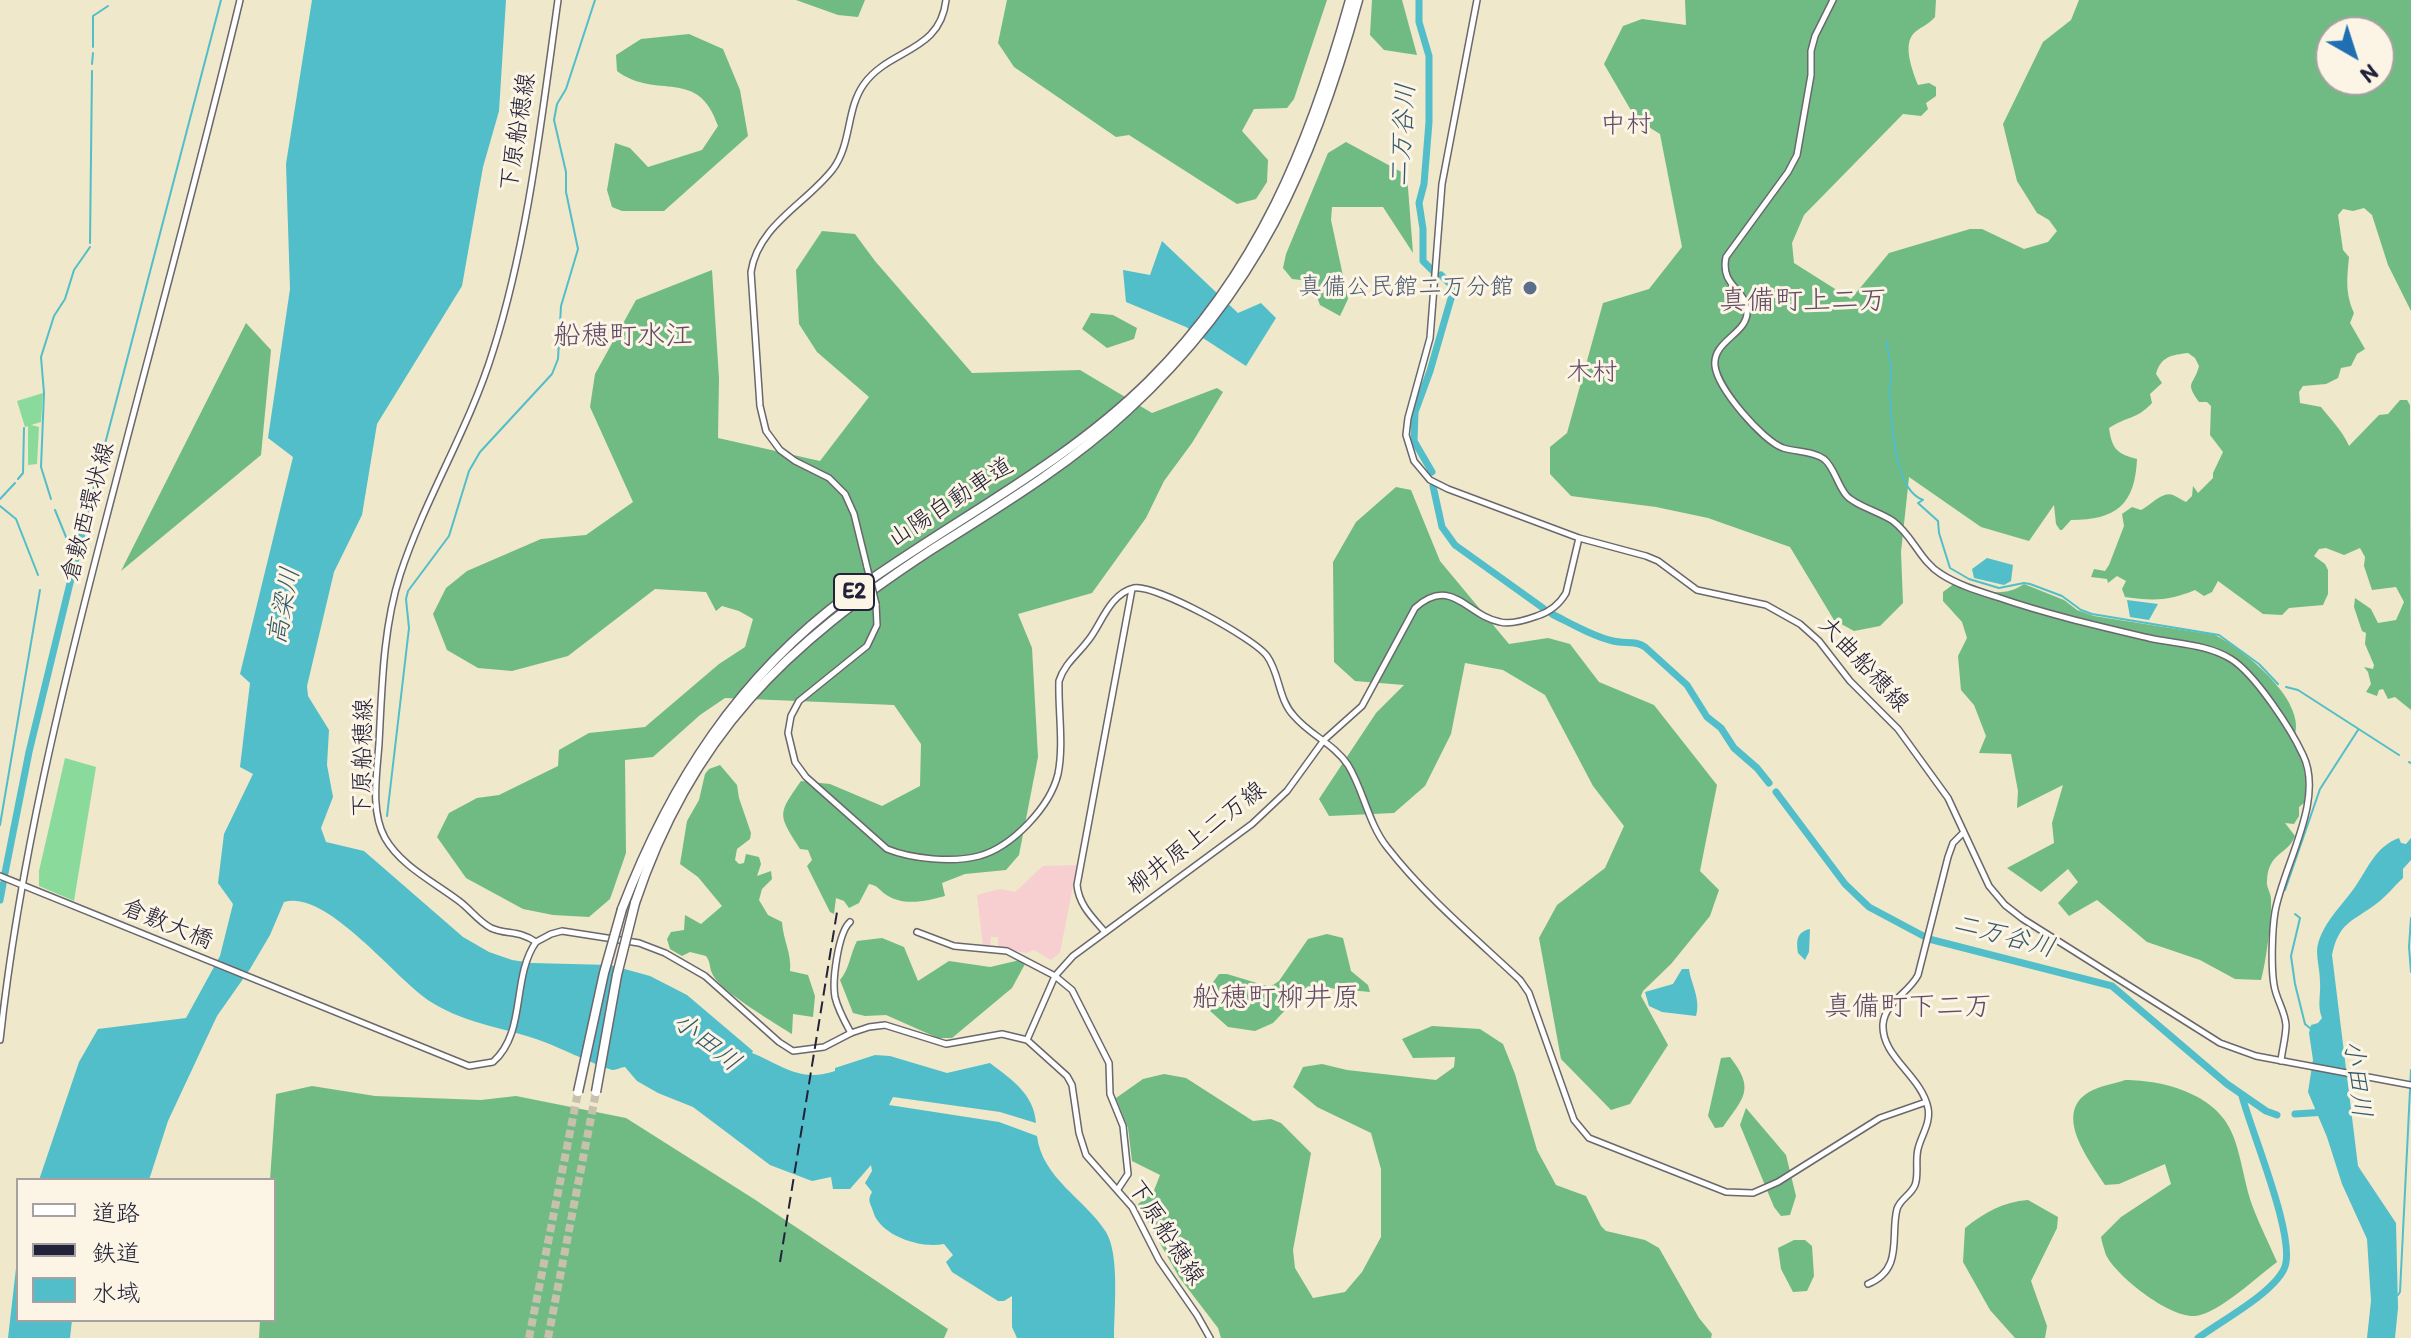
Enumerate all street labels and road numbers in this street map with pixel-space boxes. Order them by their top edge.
street label: 下原船穂線 [495,70,543,194]
street label: 倉敷西環状線 [56,439,122,585]
street label: 山陽自動車道 [883,452,1019,554]
road number: E2 [834,574,874,610]
street label: 大曲船穂線 [1812,611,1914,719]
street label: 下原船穂線 [349,698,379,818]
street label: 柳井原上二万線 [1122,776,1272,902]
street label: 倉敷大橋 [117,894,217,956]
street label: 下原船穂線 [1120,1175,1210,1291]

